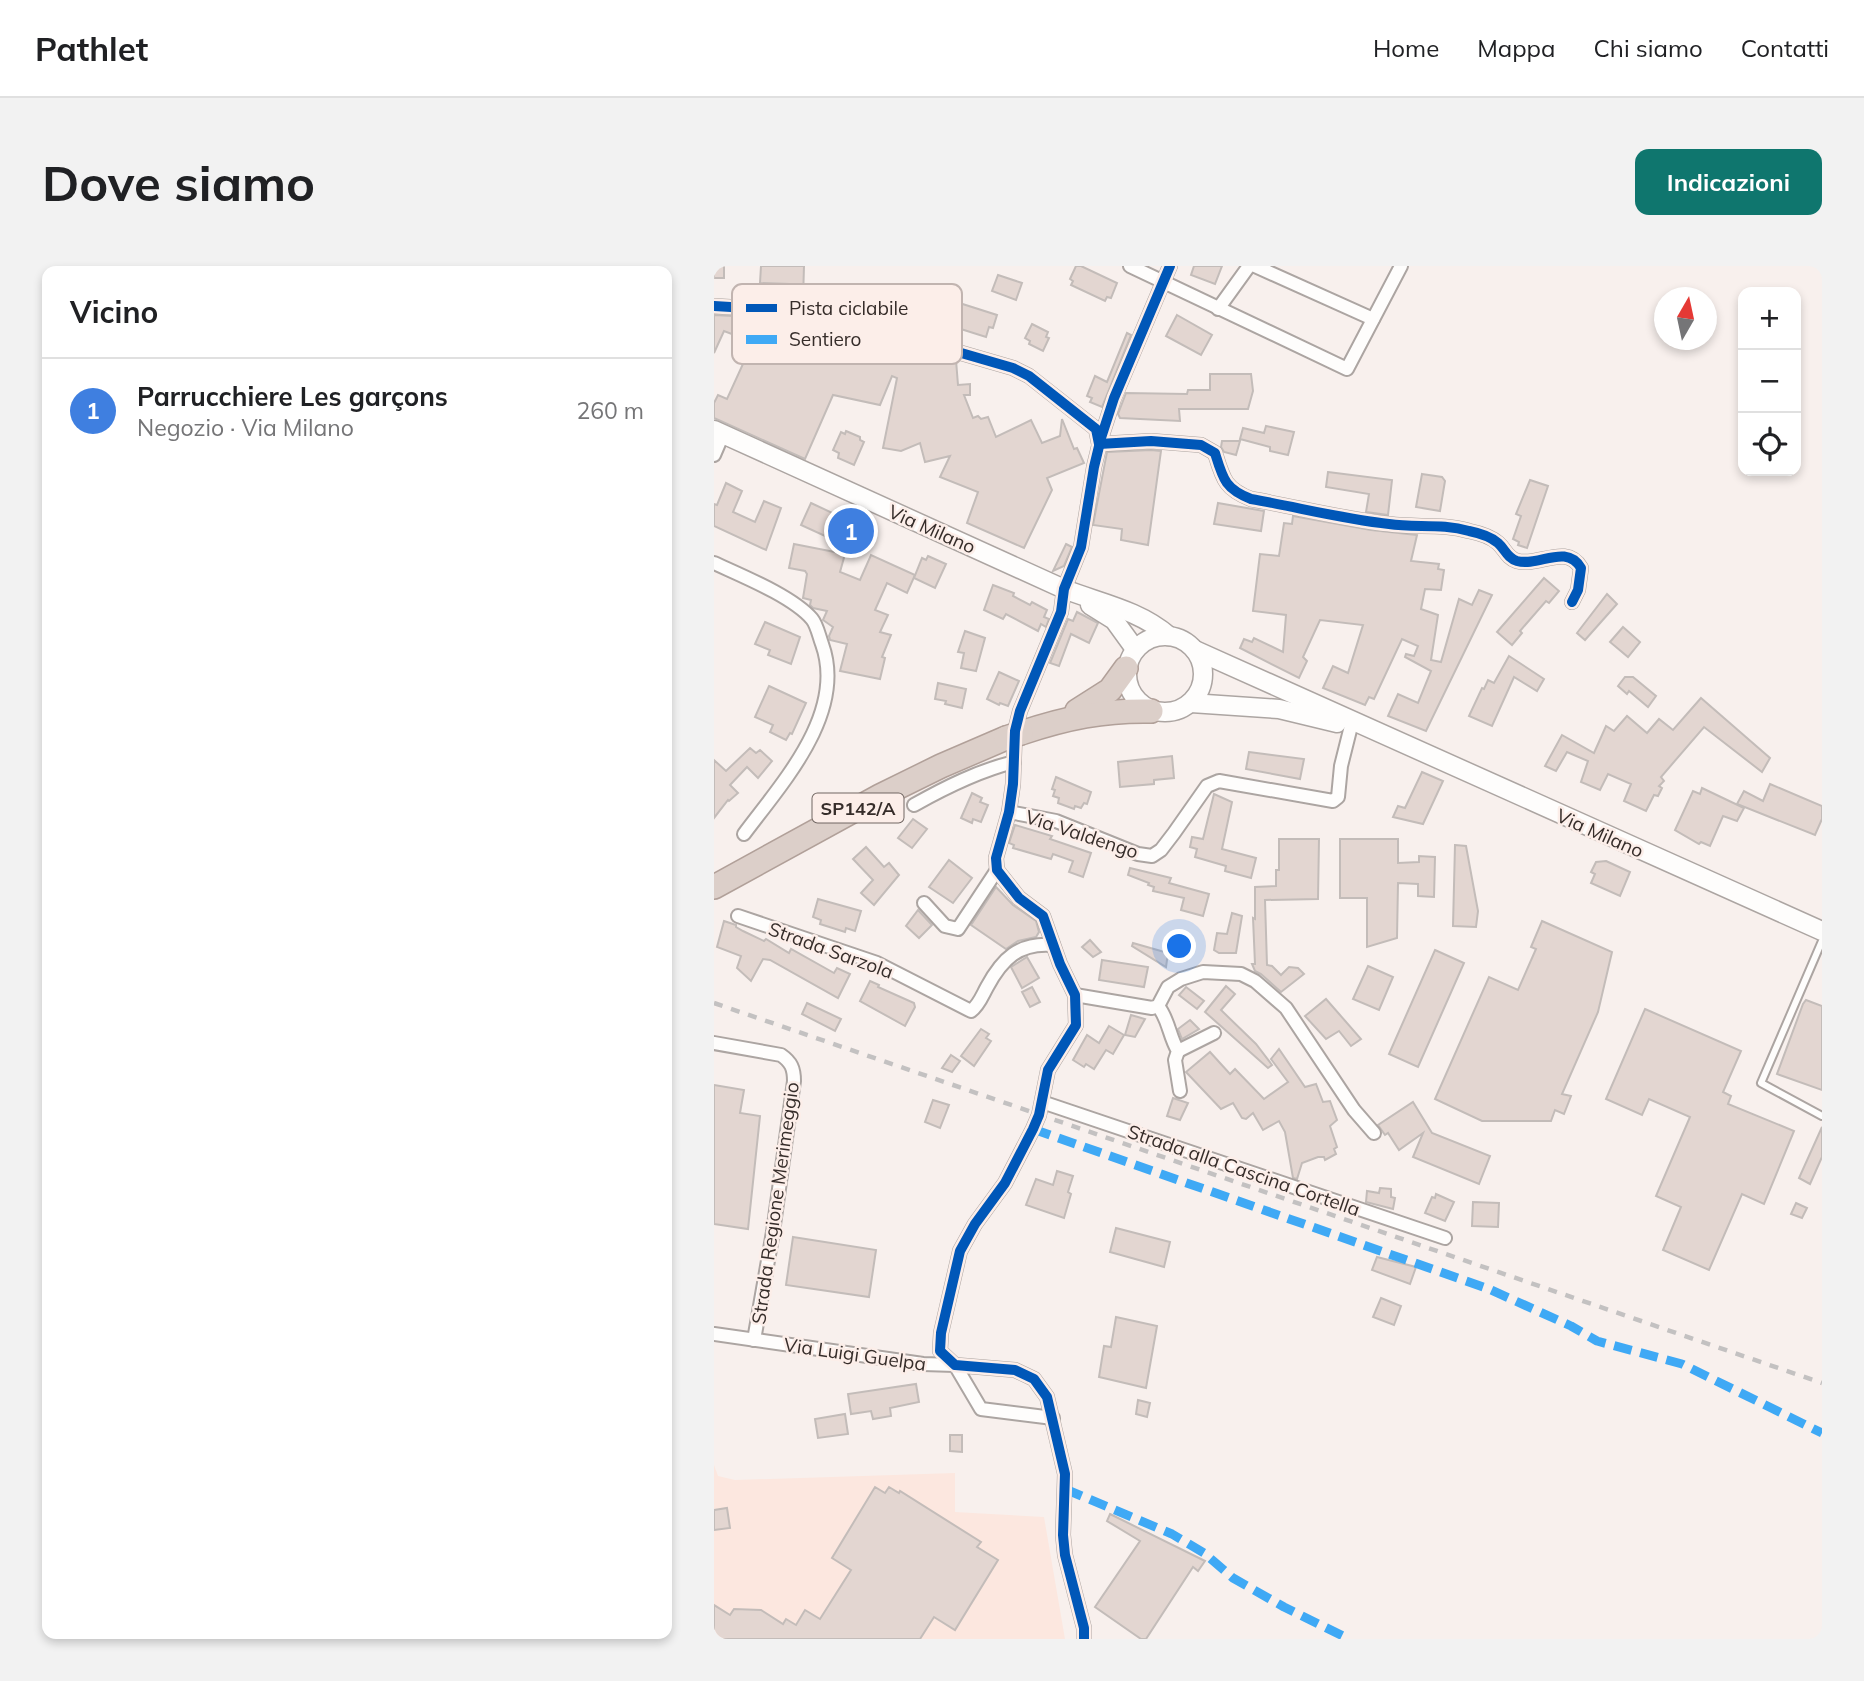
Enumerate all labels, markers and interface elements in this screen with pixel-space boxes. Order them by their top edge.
text: Pathlet [35,28,148,69]
text: Home [1373,33,1439,63]
text: Mappa [1477,33,1555,63]
text: Chi siamo [1593,33,1703,63]
text: Contatti [1741,33,1829,63]
button: Indicazioni [1635,149,1822,215]
text: Dove siamo [42,152,315,213]
legend [732,284,962,364]
north arrow [1654,287,1717,350]
map controls [1738,287,1801,476]
button: + [1738,287,1801,350]
text: Vicino [70,293,158,331]
text: Pista ciclabile [789,296,908,320]
text: Sentiero [789,327,861,351]
button: − [1738,350,1801,413]
text: Parrucchiere Les garçons [137,380,448,413]
text: 1 [86,396,100,425]
text: 260 m [576,396,644,425]
text: Negozio · Via Milano [137,413,354,442]
button: locate [1738,413,1801,476]
street label: Via Milano [885,499,979,559]
pin: 1 [828,505,874,557]
road number: SP142/A [813,794,904,822]
street label: Via Milano [1553,803,1647,863]
street label: Via Valdengo [1022,804,1142,864]
street label: Strada Sarzola [765,916,897,984]
your location [1162,929,1196,963]
street label: Strada Regione Merimeggio [746,1080,804,1326]
street label: Strada alla Cascina Cortella [1125,1119,1363,1221]
street label: Via Luigi Guelpa [782,1332,928,1376]

